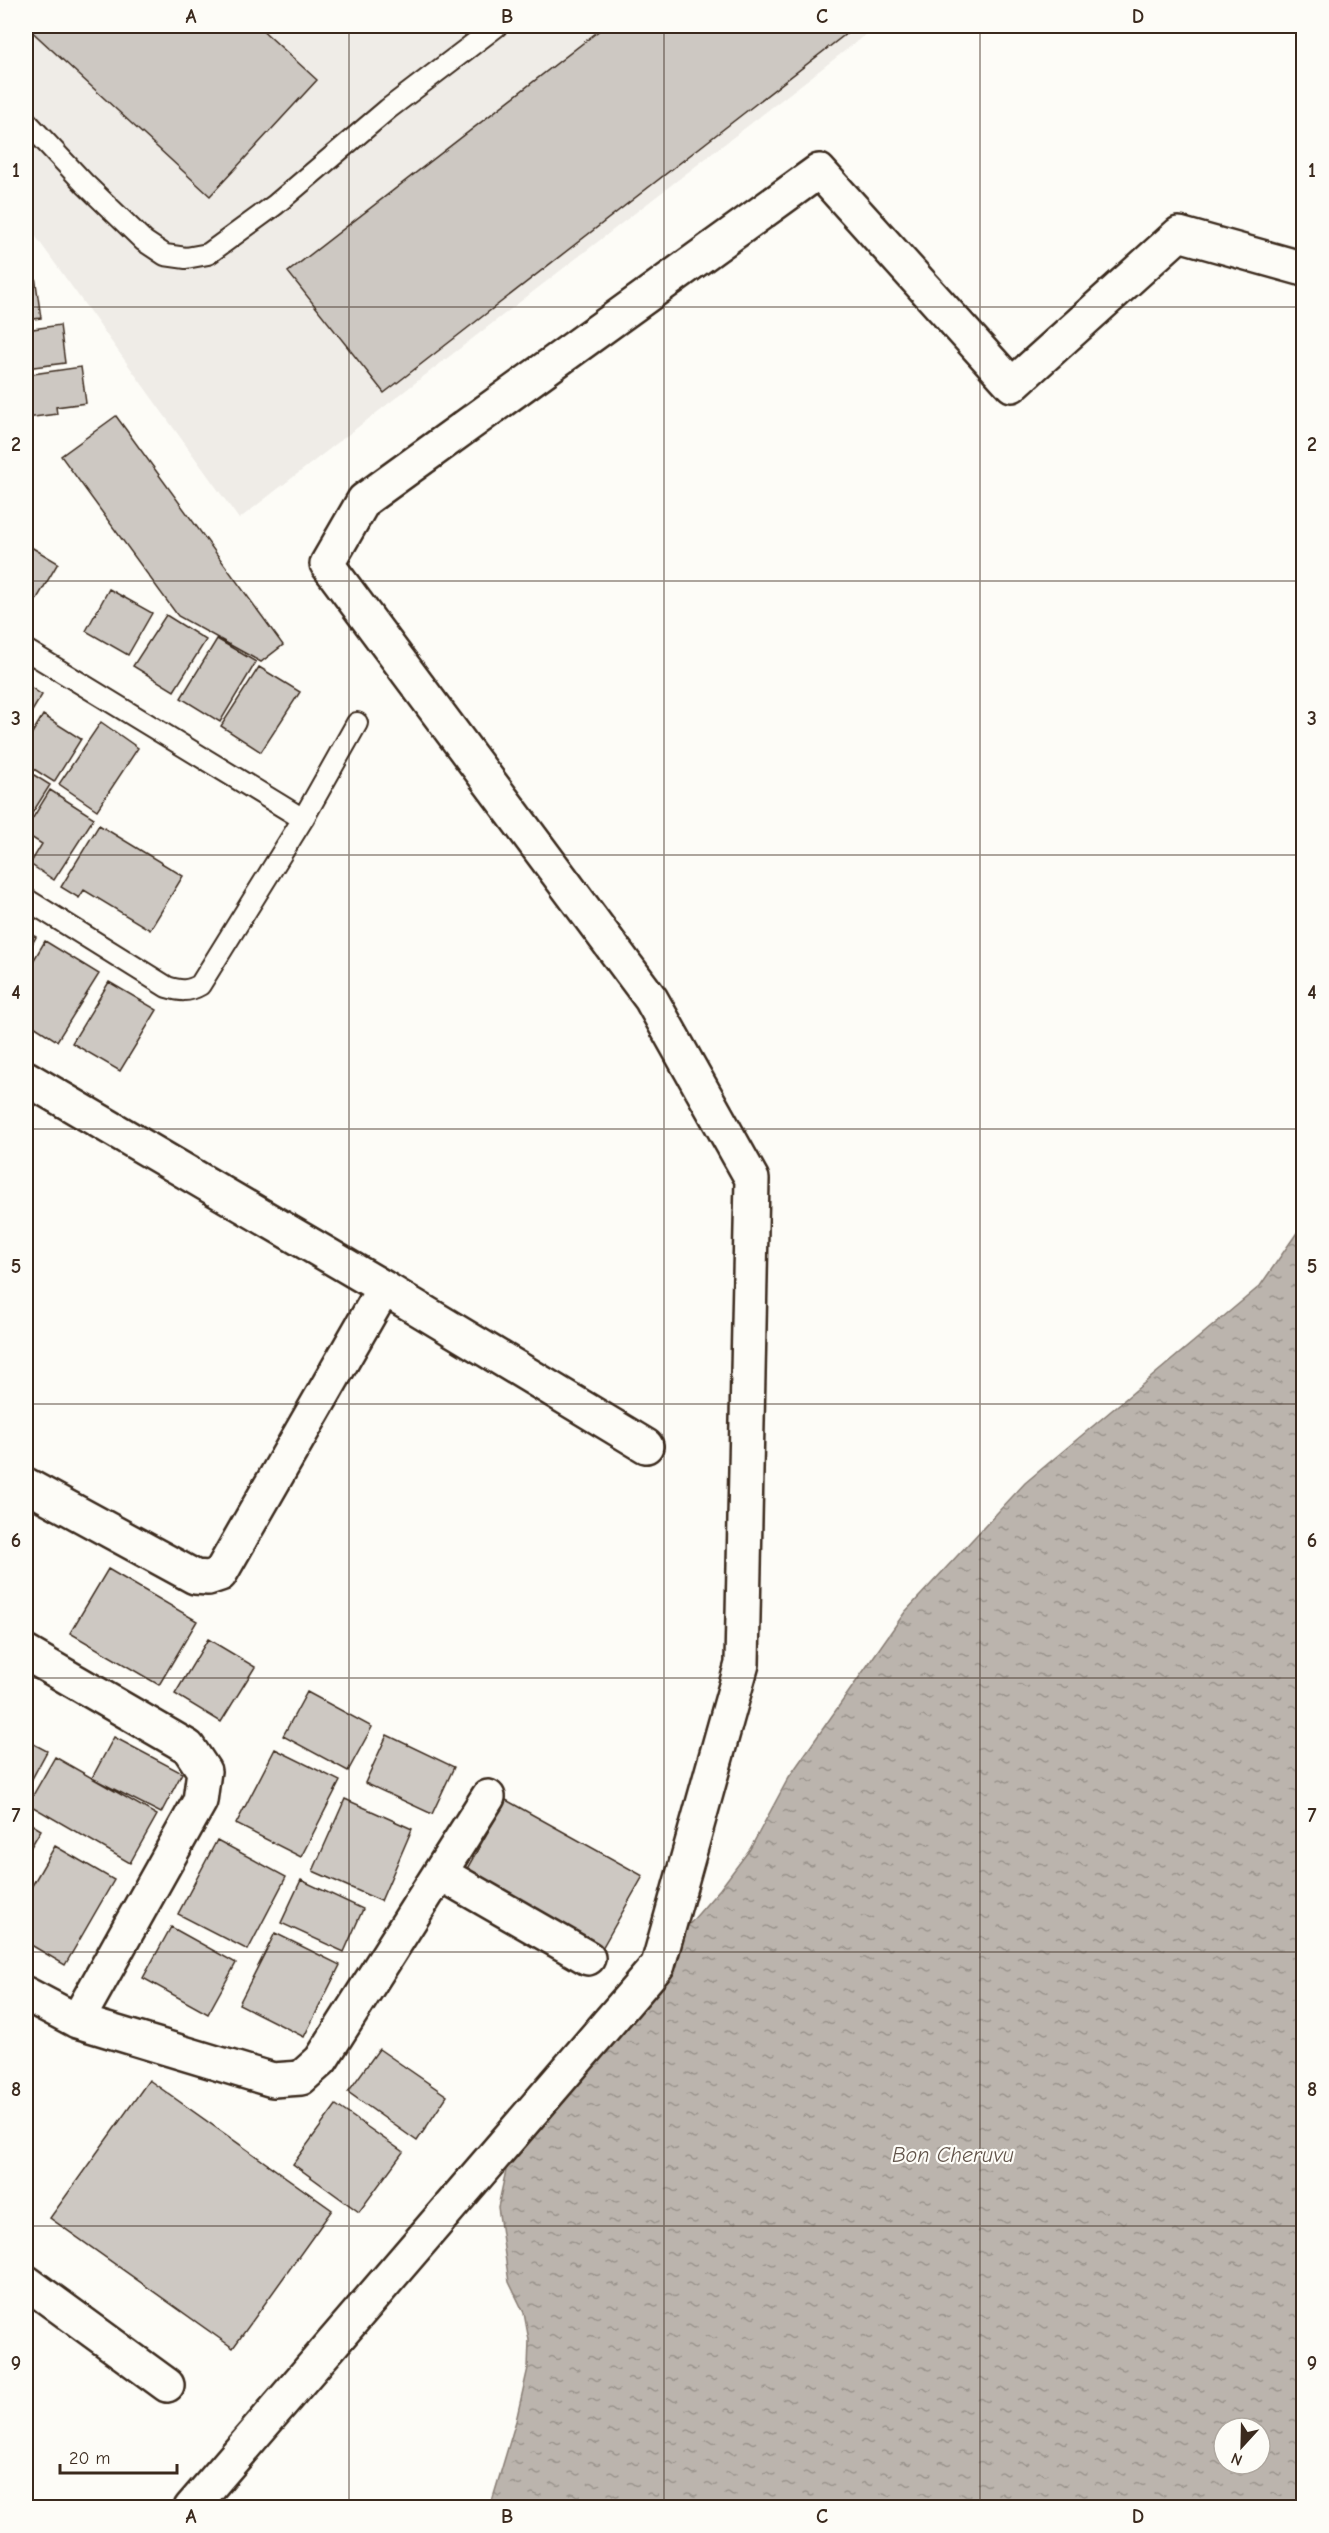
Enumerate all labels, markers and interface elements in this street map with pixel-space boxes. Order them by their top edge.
text: A [185,5,197,28]
text: B [501,5,513,28]
text: C [816,5,828,28]
text: D [1132,5,1144,28]
text: 1 [12,159,20,182]
text: 1 [1308,159,1316,182]
text: 2 [11,433,21,456]
text: 2 [1307,433,1317,456]
text: 3 [11,707,21,730]
text: 3 [1307,707,1317,730]
text: 4 [11,981,21,1004]
text: 4 [1307,981,1317,1004]
text: 5 [11,1255,21,1278]
text: 5 [1307,1255,1317,1278]
text: 6 [11,1529,21,1552]
text: 6 [1307,1529,1317,1552]
text: 7 [12,1804,21,1827]
text: 7 [1308,1804,1317,1827]
text: 8 [11,2078,21,2101]
text: 8 [1307,2078,1317,2101]
water label: Bon Cheruvu [892,2142,1014,2168]
text: 9 [11,2352,21,2375]
text: 9 [1307,2352,1317,2375]
north arrow [1212,2416,1272,2476]
scale bar [60,2437,177,2475]
text: 20 m [69,2448,110,2469]
text: N [1229,2449,1245,2469]
text: A [185,2505,197,2528]
text: B [501,2505,513,2528]
text: C [816,2505,828,2528]
text: D [1132,2505,1144,2528]

